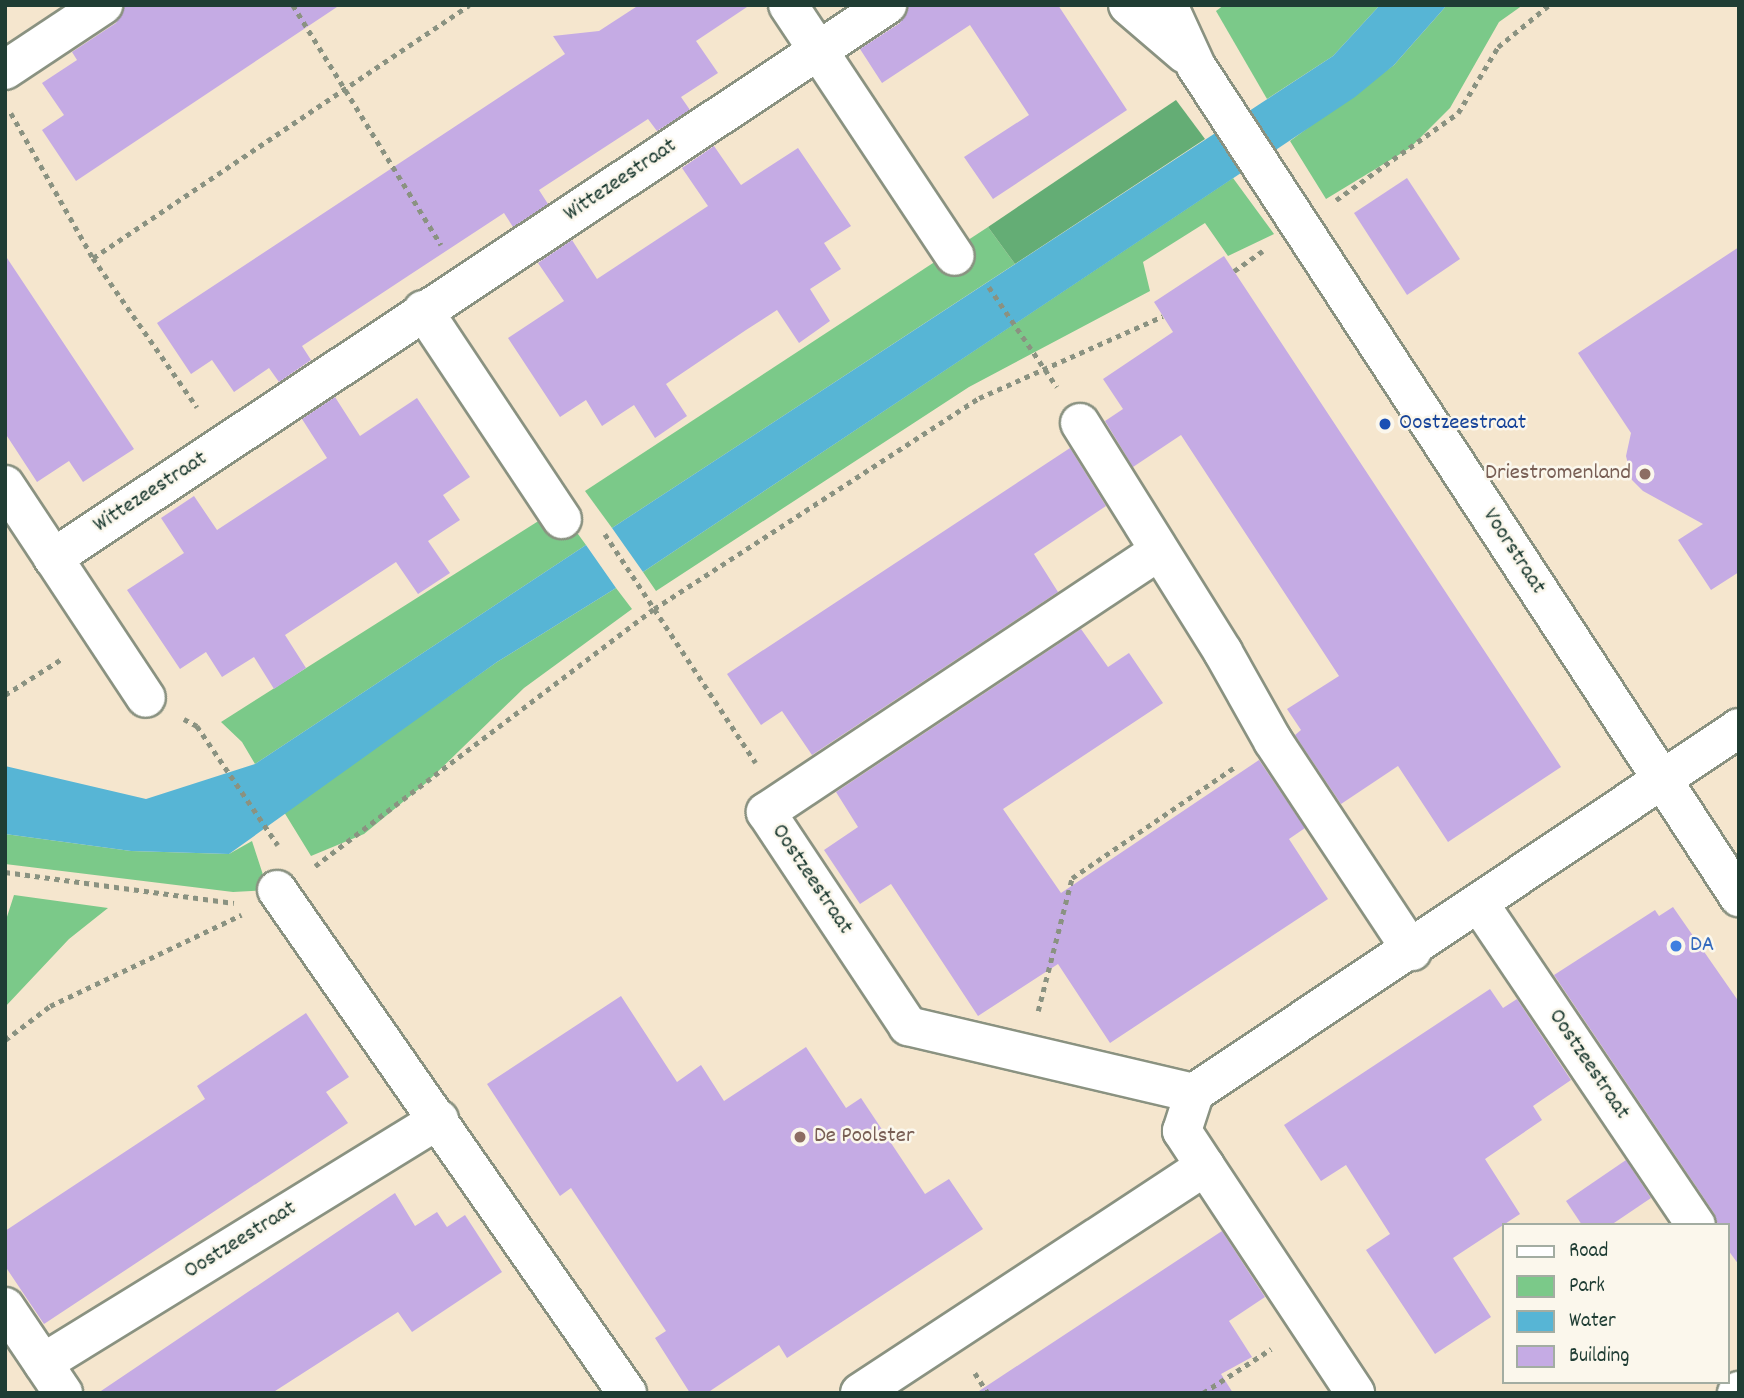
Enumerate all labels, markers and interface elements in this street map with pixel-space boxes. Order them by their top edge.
street label: Wittezeestraat [559,133,683,229]
place label: Oostzeestraat [1399,410,1526,438]
marker: Oostzeestraat [1377,416,1393,432]
street label: Wittezeestraat [89,446,213,540]
place label: Driestromenland [1485,460,1631,488]
marker: Driestromenland [1637,466,1653,482]
street label: Voorstraat [1475,504,1551,600]
street label: Oostzeestraat [764,819,858,941]
place label: DA [1690,932,1714,960]
marker: DA [1668,938,1684,954]
street label: Oostzeestraat [1541,1004,1635,1126]
place label: De Poolster [814,1123,914,1151]
marker: De Poolster [792,1129,808,1145]
street label: Oostzeestraat [180,1196,302,1286]
legend [1502,1223,1730,1384]
text: Road [1569,1237,1608,1267]
text: Park [1569,1272,1605,1302]
text: Water [1569,1307,1616,1337]
text: Building [1569,1342,1629,1372]

